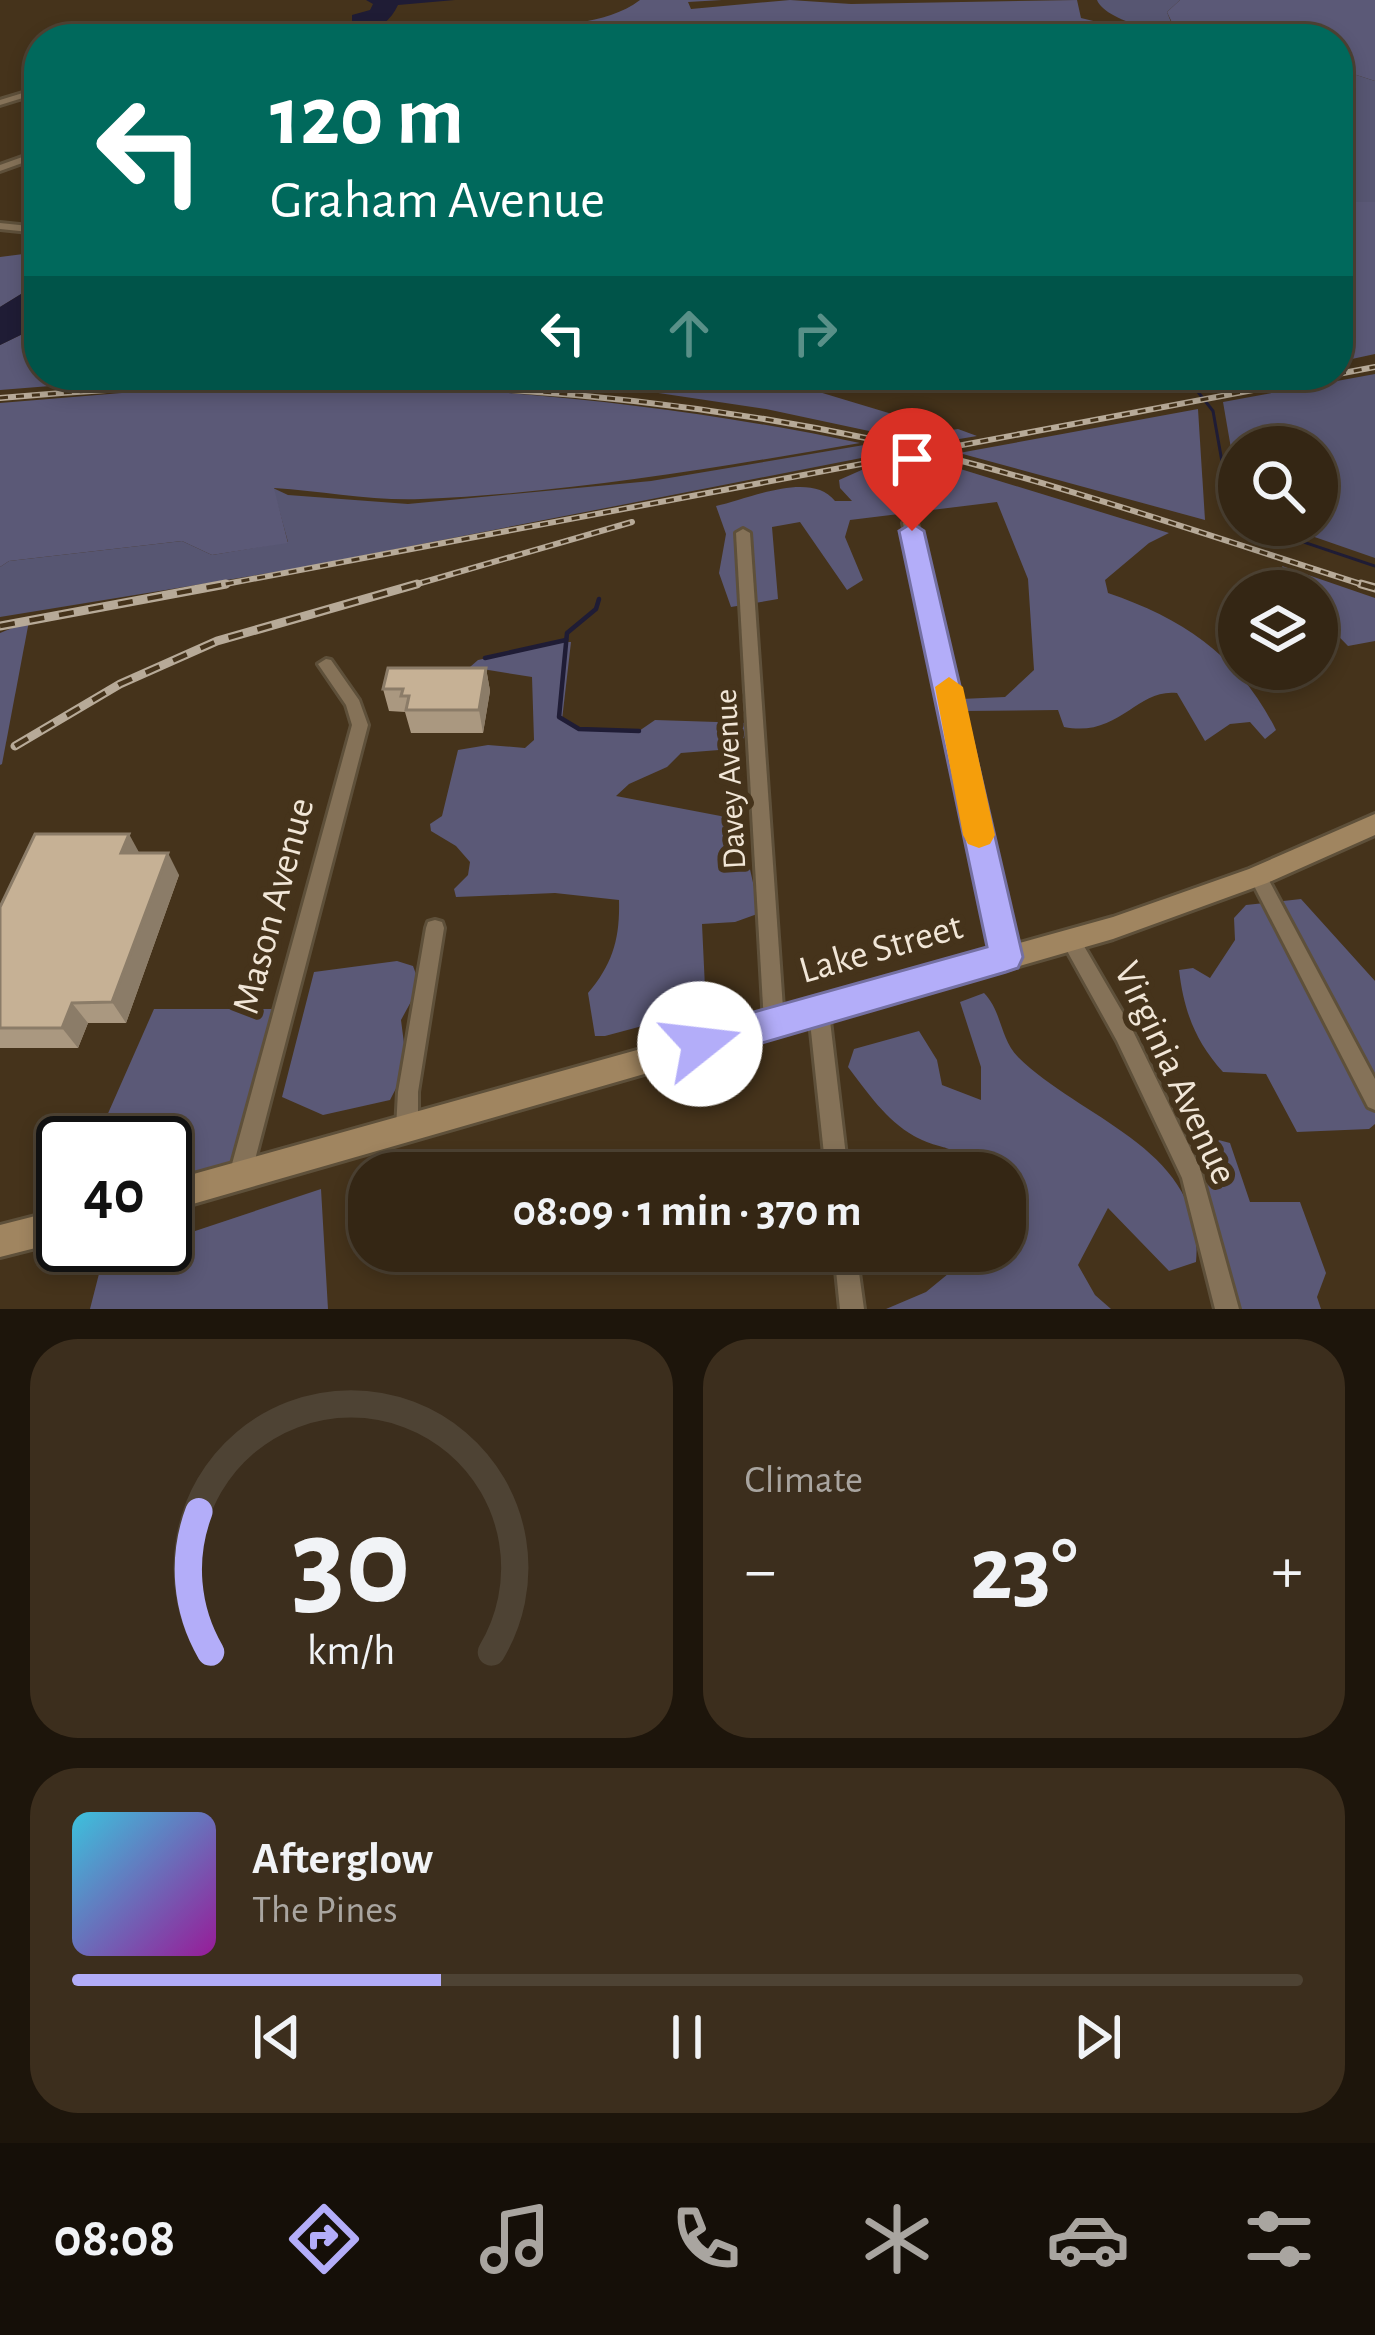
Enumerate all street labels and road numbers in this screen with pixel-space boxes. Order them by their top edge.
street label: Davey Avenue [710,688,752,870]
street label: Mason Avenue [226,794,322,1018]
street label: Lake Street [795,907,967,991]
street label: Virginia Avenue [1107,956,1243,1190]

